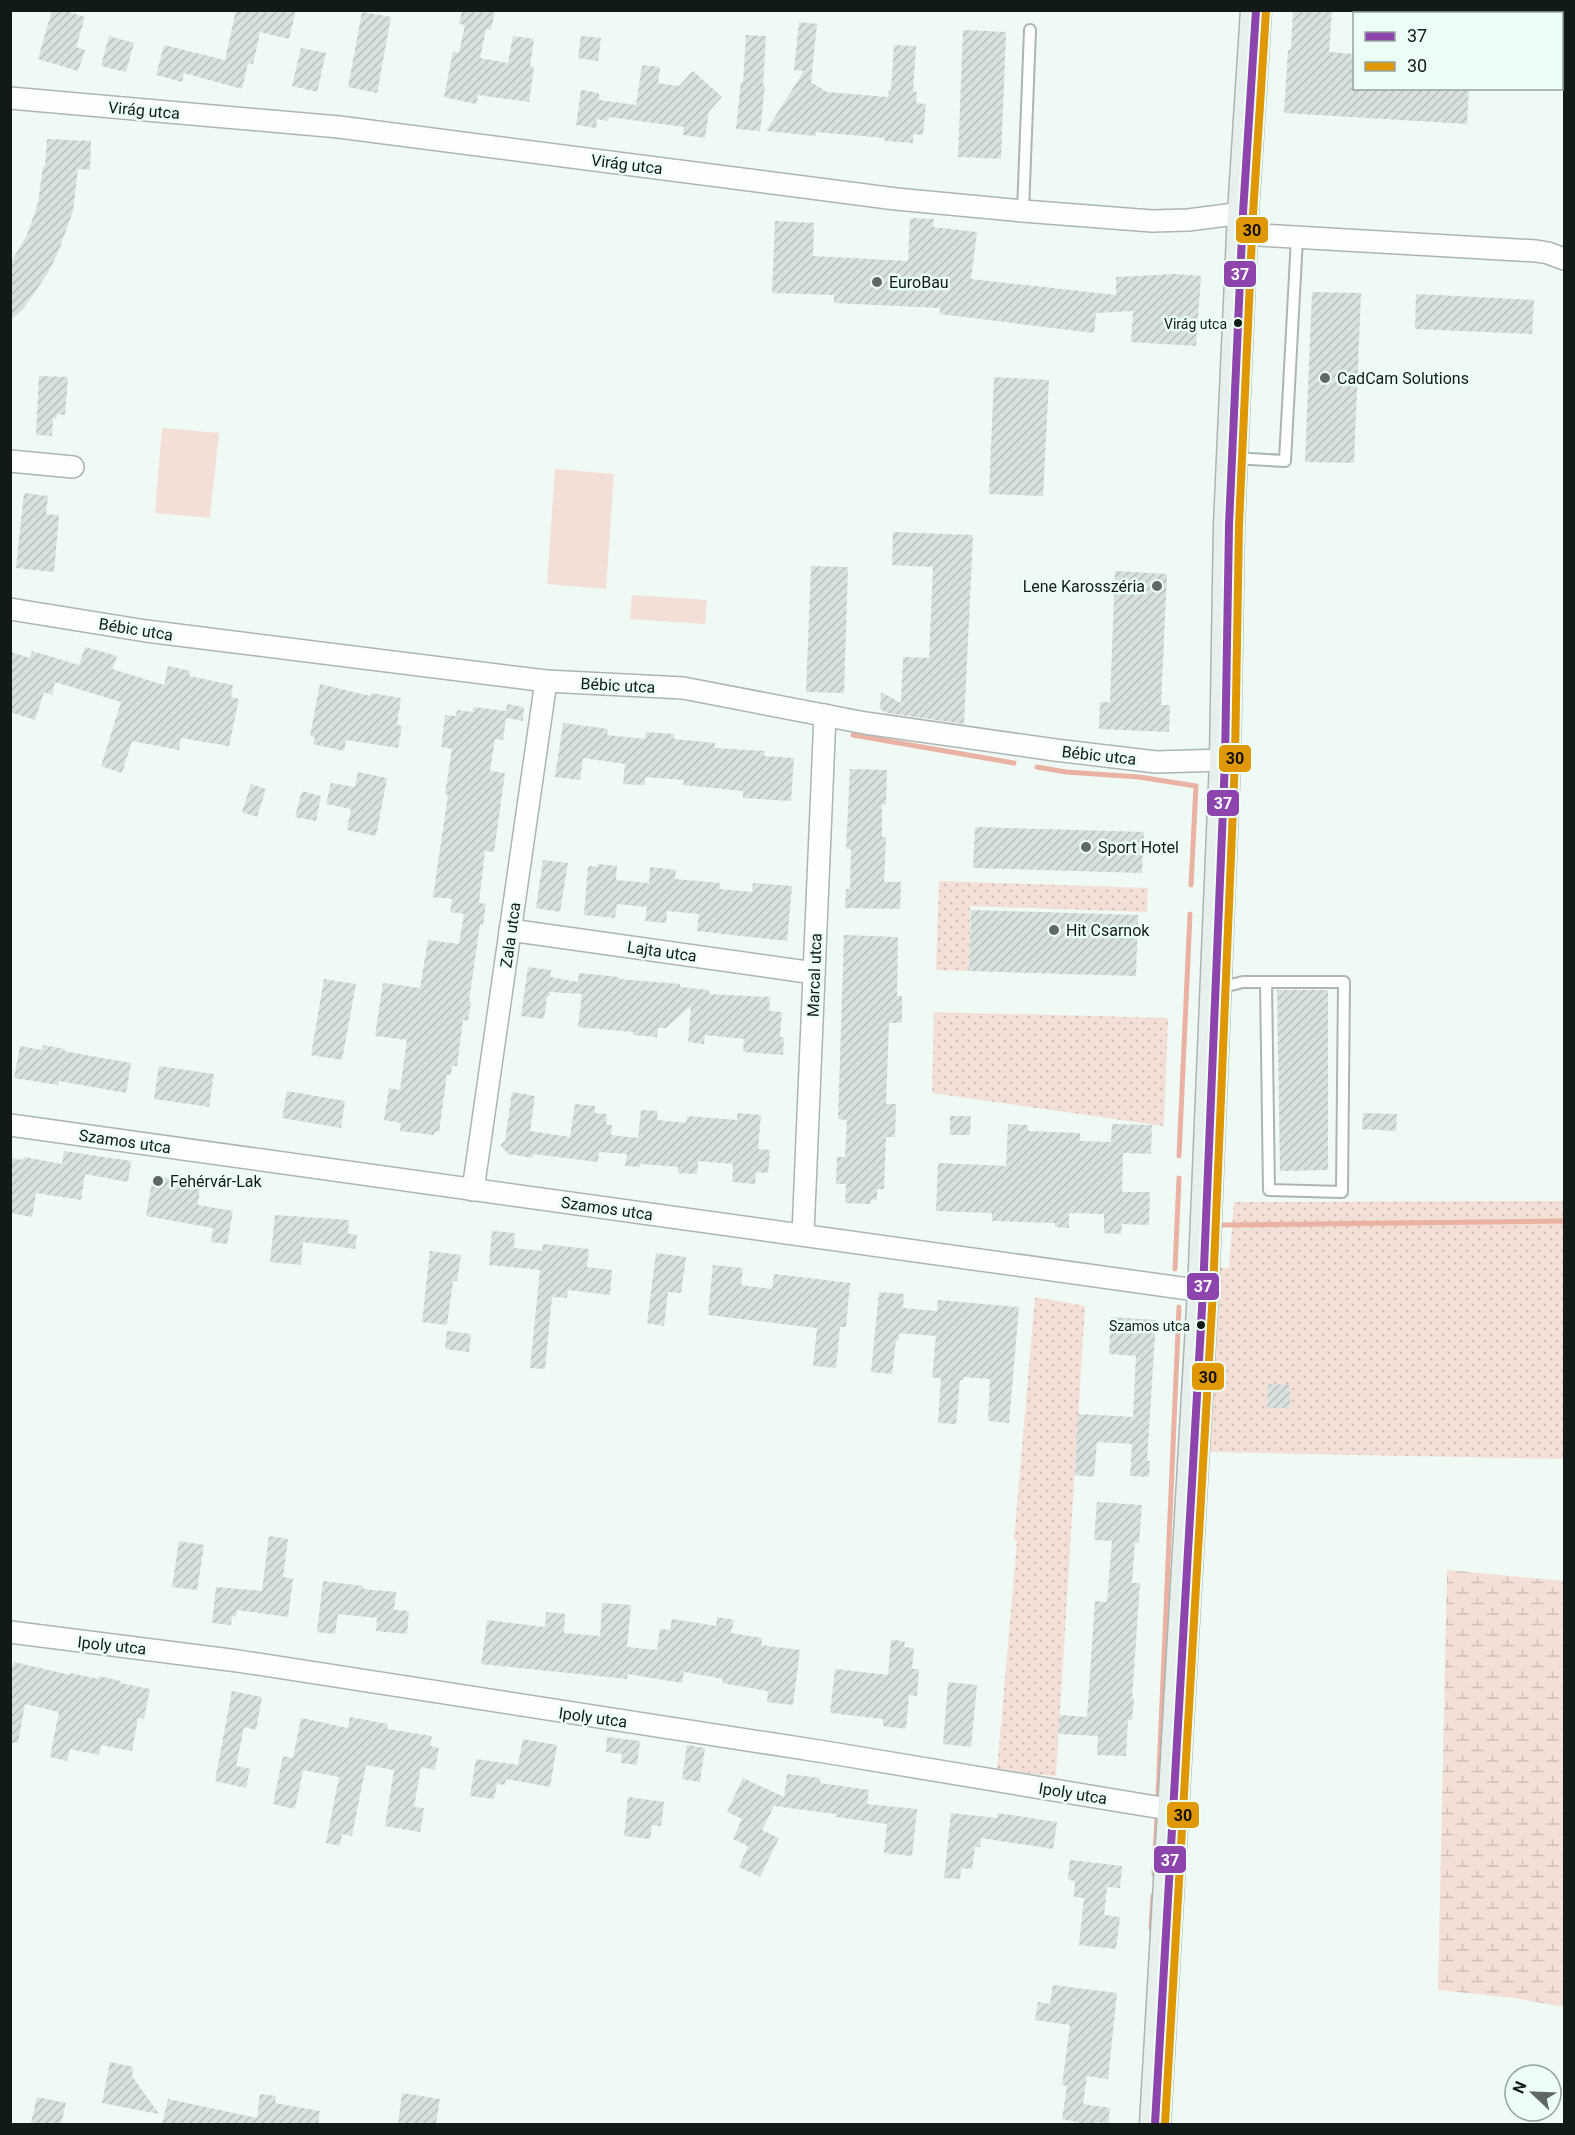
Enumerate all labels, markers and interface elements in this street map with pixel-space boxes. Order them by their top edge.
legend [1353,12,1563,90]
text: 37 [1407,25,1427,46]
text: 30 [1407,55,1427,76]
street label: Virág utca [107,98,181,123]
street label: Virág utca [590,151,664,178]
line badge: 30 [1235,216,1269,244]
text: 30 [1243,221,1261,240]
line badge: 37 [1223,260,1257,288]
text: 37 [1231,265,1249,284]
place label: EuroBau [889,273,949,292]
marker: EuroBau [870,275,884,289]
place label: Virág utca [1164,316,1227,332]
marker: Virág utca [1232,317,1244,329]
place label: CadCam Solutions [1337,369,1469,388]
marker: CadCam Solutions [1318,371,1332,385]
place label: Lene Karosszéria [1023,577,1145,596]
marker: Lene Karosszéria [1150,579,1164,593]
street label: Bébic utca [97,614,174,645]
street label: Bébic utca [580,674,656,697]
street label: Bébic utca [1061,742,1137,769]
line badge: 30 [1218,744,1252,773]
text: 30 [1226,749,1244,768]
line badge: 37 [1206,789,1240,817]
text: 37 [1214,794,1232,813]
place label: Sport Hotel [1098,838,1179,857]
marker: Sport Hotel [1079,840,1093,854]
street label: Zala utca [496,901,524,969]
place label: Hit Csarnok [1066,921,1150,940]
marker: Hit Csarnok [1047,923,1061,937]
street label: Marcal utca [804,933,825,1017]
street label: Lajta utca [626,937,698,966]
street label: Szamos utca [78,1126,172,1157]
place label: Fehérvár-Lak [170,1172,263,1191]
marker: Fehérvár-Lak [151,1174,165,1188]
street label: Szamos utca [560,1193,654,1224]
line badge: 37 [1186,1272,1220,1301]
text: 37 [1194,1277,1212,1296]
place label: Szamos utca [1109,1318,1190,1334]
marker: Szamos utca [1195,1319,1207,1331]
line badge: 30 [1191,1362,1225,1391]
text: 30 [1199,1368,1217,1387]
street label: Ipoly utca [77,1632,147,1659]
street label: Ipoly utca [557,1703,628,1732]
street label: Ipoly utca [1037,1779,1108,1808]
line badge: 30 [1166,1801,1200,1829]
text: 30 [1174,1806,1192,1825]
line badge: 37 [1153,1845,1187,1874]
text: 37 [1161,1851,1179,1870]
north arrow [1503,2063,1563,2123]
text: N [1509,2078,1531,2096]

